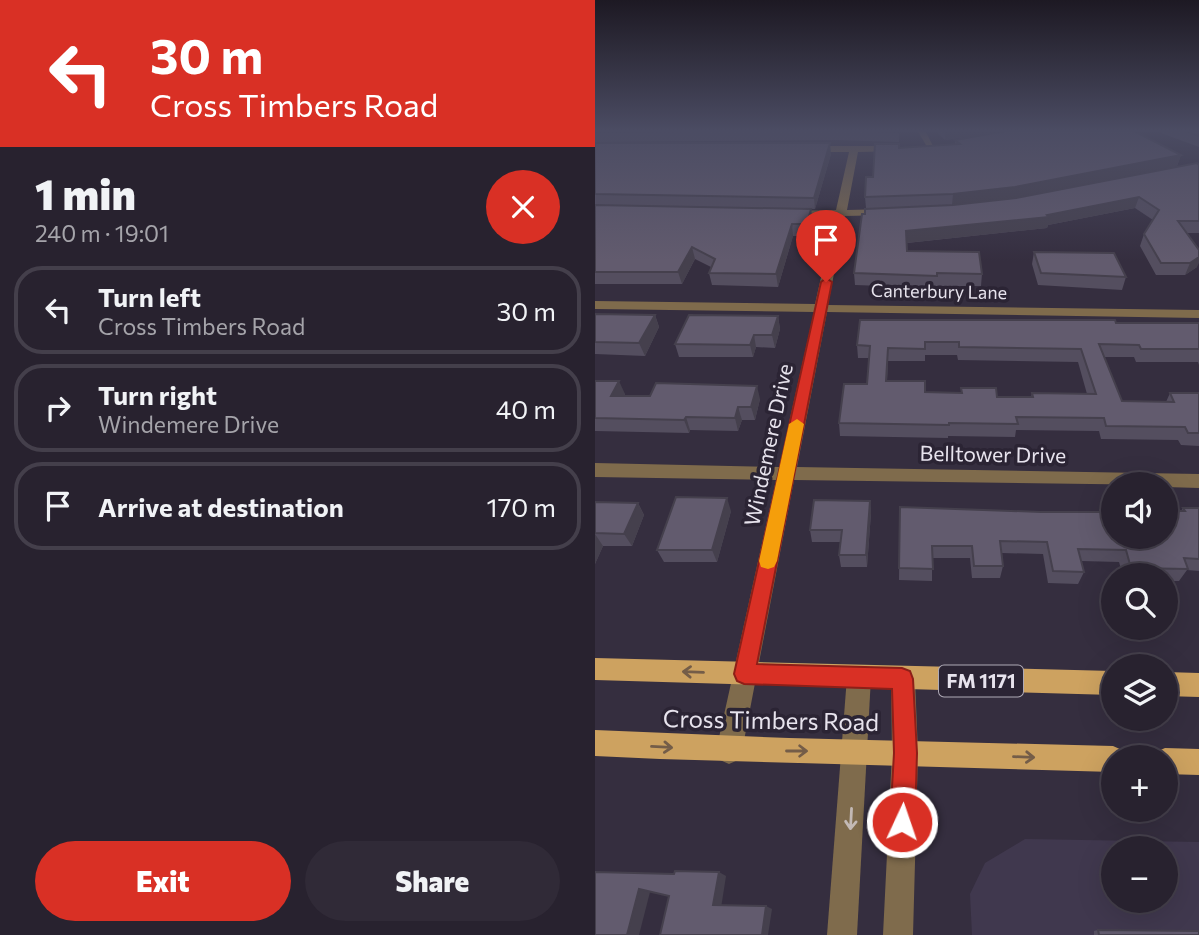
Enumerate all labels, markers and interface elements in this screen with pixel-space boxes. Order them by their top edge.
text: 30 m [150,24,263,84]
icon: left [35,28,126,119]
text: Cross Timbers Road [150,84,438,124]
text: 1 min [35,167,136,219]
button: close [486,170,560,244]
pin [796,210,856,282]
text: 240 m · 19:01 [35,219,169,247]
icon: arrive [807,221,845,259]
street label: Canterbury Lane [871,279,1007,303]
text: Turn left [98,281,201,312]
icon: left [39,291,77,329]
text: 30 m [497,295,556,326]
text: Cross Timbers Road [98,312,305,340]
street label: Windemere Drive [738,361,797,528]
text: Turn right [98,379,217,410]
icon: right [39,389,77,427]
text: 40 m [496,393,556,424]
text: Windemere Drive [98,410,279,438]
street label: Belltower Drive [920,440,1067,467]
map controls [1101,472,1178,913]
button: sound [1101,472,1178,549]
icon: arrive [39,487,77,525]
text: Arrive at destination [98,491,344,522]
text: 170 m [487,491,556,522]
button: search [1101,563,1178,640]
button: layers [1101,654,1178,731]
one-way arrow [682,666,705,679]
road number: FM 1171 [939,666,1023,696]
street label: Cross Timbers Road [663,703,879,736]
one-way arrow [650,741,673,754]
one-way arrow [785,744,808,758]
button: + [1101,745,1178,822]
one-way arrow [1012,750,1035,763]
position arrow [865,785,939,859]
one-way arrow [844,807,857,830]
button: − [1101,836,1178,913]
button: Exit [35,841,291,921]
button: Share [305,841,560,921]

